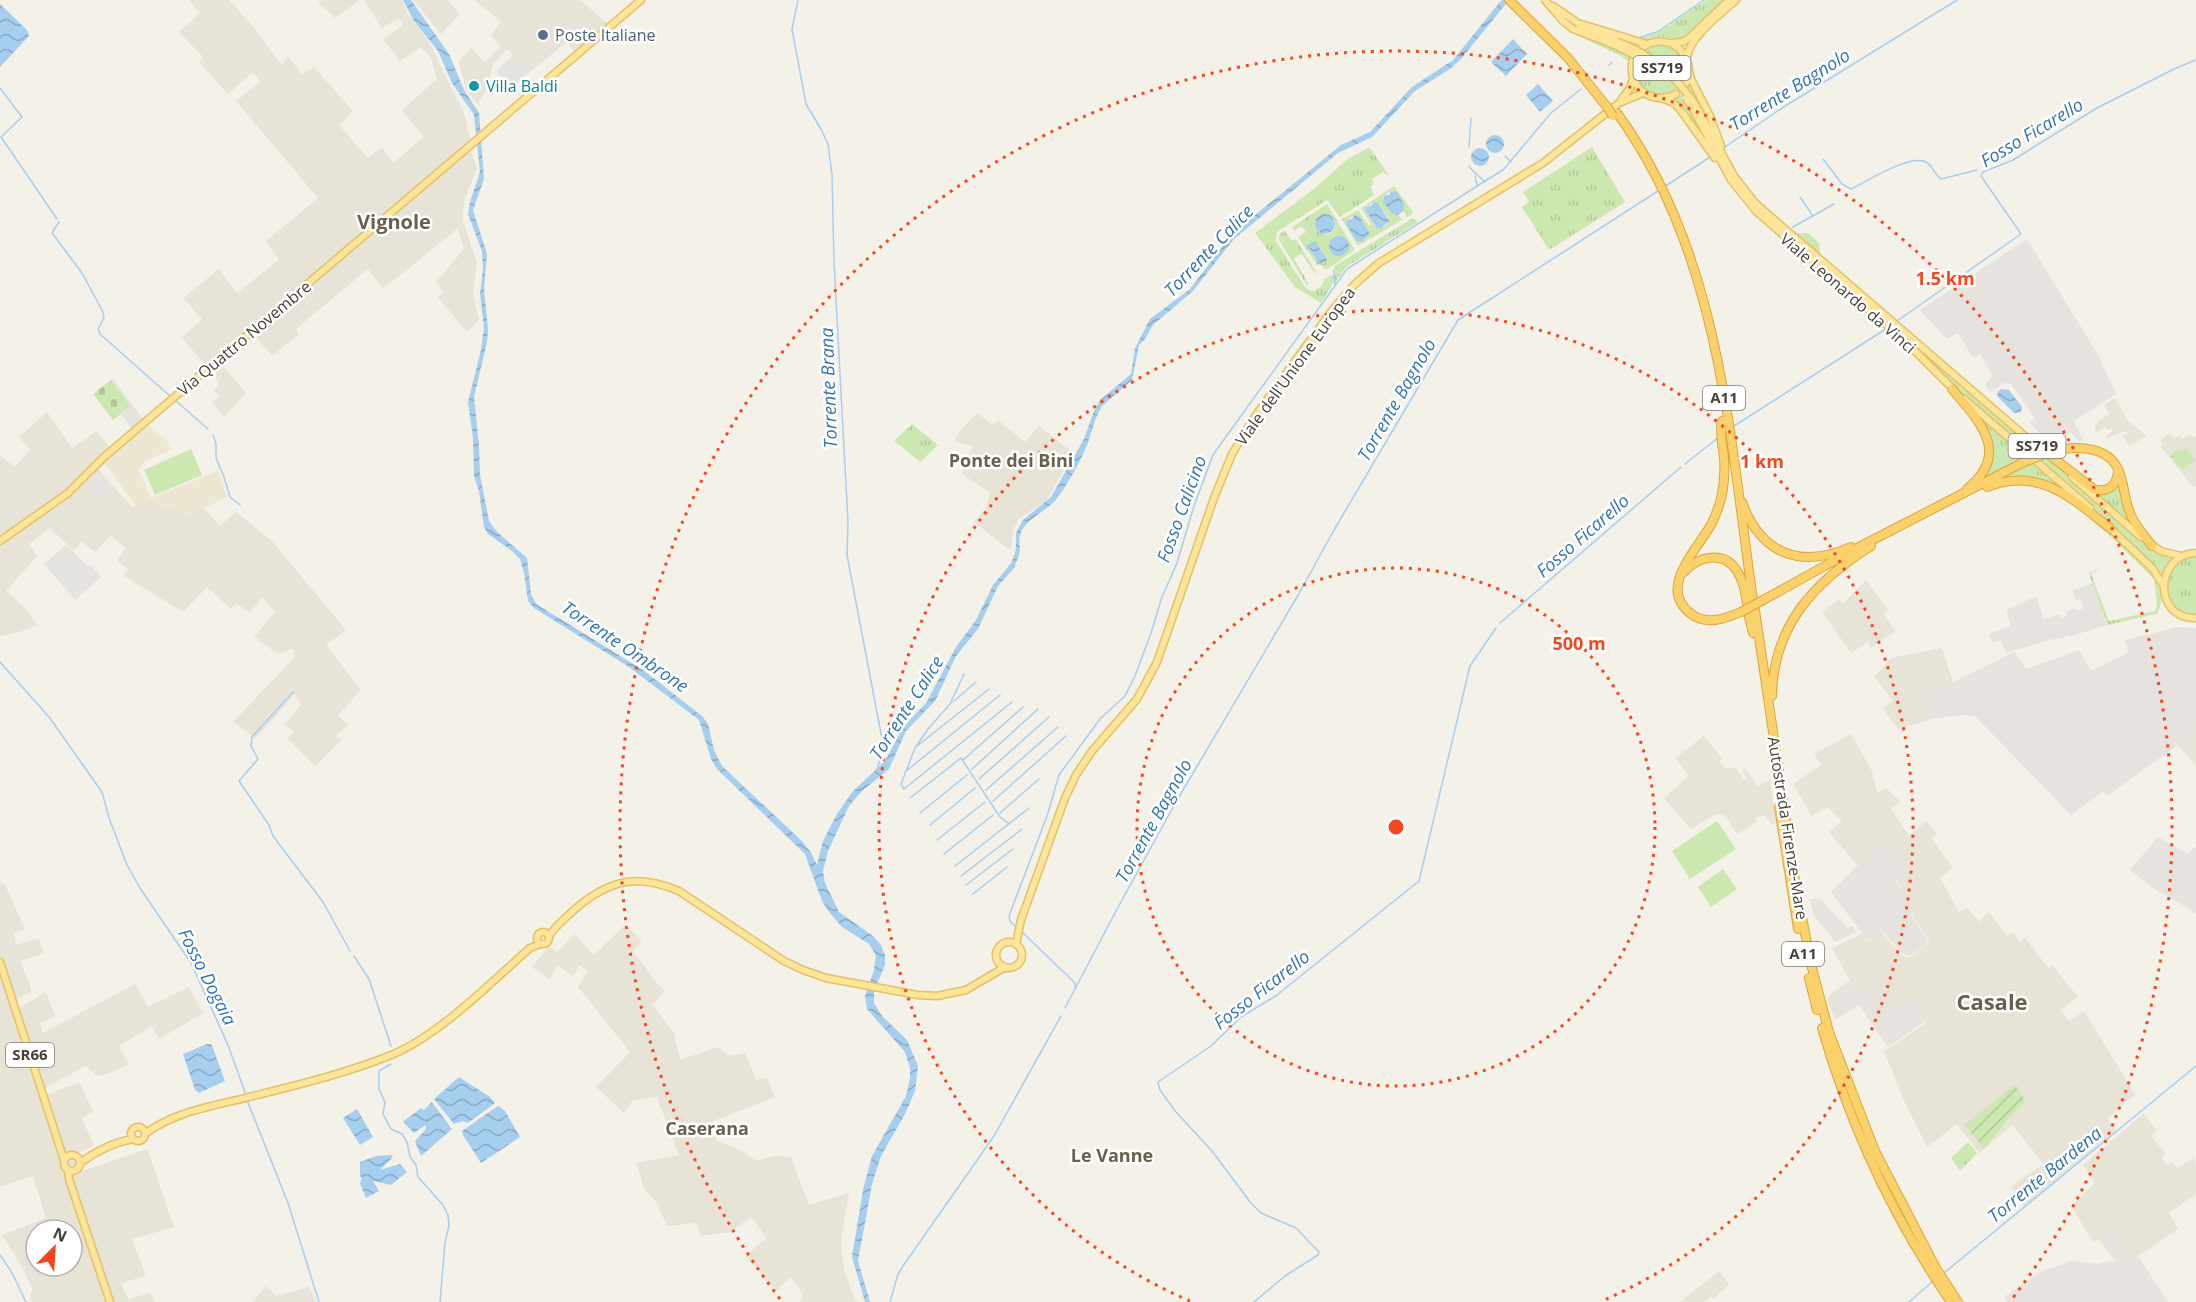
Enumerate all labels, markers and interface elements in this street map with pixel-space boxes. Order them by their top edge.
place label: Poste Italiane [555,24,656,46]
marker: Poste Italiane [536,28,550,42]
water label: Torrente Bagnolo [1725,42,1854,136]
road number: SS719 [1634,56,1690,80]
place label: Villa Baldi [486,75,558,97]
marker: Villa Baldi [467,79,481,93]
water label: Fosso Ficarello [1976,92,2087,172]
water label: Torrente Calice [1158,199,1258,302]
district label: Vignole [357,208,431,235]
street label: Viale Leonardo da Vinci [1775,228,1921,358]
text: 1.5 km [1915,266,1975,290]
street label: Via Quattro Novembre [172,275,316,401]
street label: Viale dell'Unione Europea [1230,282,1360,450]
water label: Torrente Brana [814,327,842,449]
water label: Torrente Bagnolo [1351,334,1441,465]
road number: A11 [1703,386,1745,410]
road number: SS719 [2008,434,2066,458]
district label: Ponte dei Bini [949,448,1073,472]
text: 1 km [1740,449,1784,473]
water label: Fosso Calicino [1151,452,1212,565]
water label: Fosso Ficarello [1531,488,1634,582]
water label: Torrente Ombrone [558,595,694,697]
text: 500 m [1552,631,1606,655]
water label: Torrente Calice [864,651,949,764]
street label: Autostrada Firenze-Mare [1763,735,1813,921]
water label: Torrente Bagnolo [1109,754,1197,887]
centre of rings [1386,817,1406,837]
water label: Fosso Dogaia [173,924,243,1029]
road number: A11 [1782,942,1824,966]
water label: Fosso Ficarello [1208,944,1314,1034]
district label: Casale [1956,986,2028,1016]
road number: SR66 [6,1043,54,1067]
district label: Caserana [665,1116,749,1140]
water label: Torrente Bardena [1982,1121,2106,1228]
district label: Le Vanne [1071,1143,1153,1167]
north arrow [24,1218,84,1278]
text: N [50,1222,71,1247]

